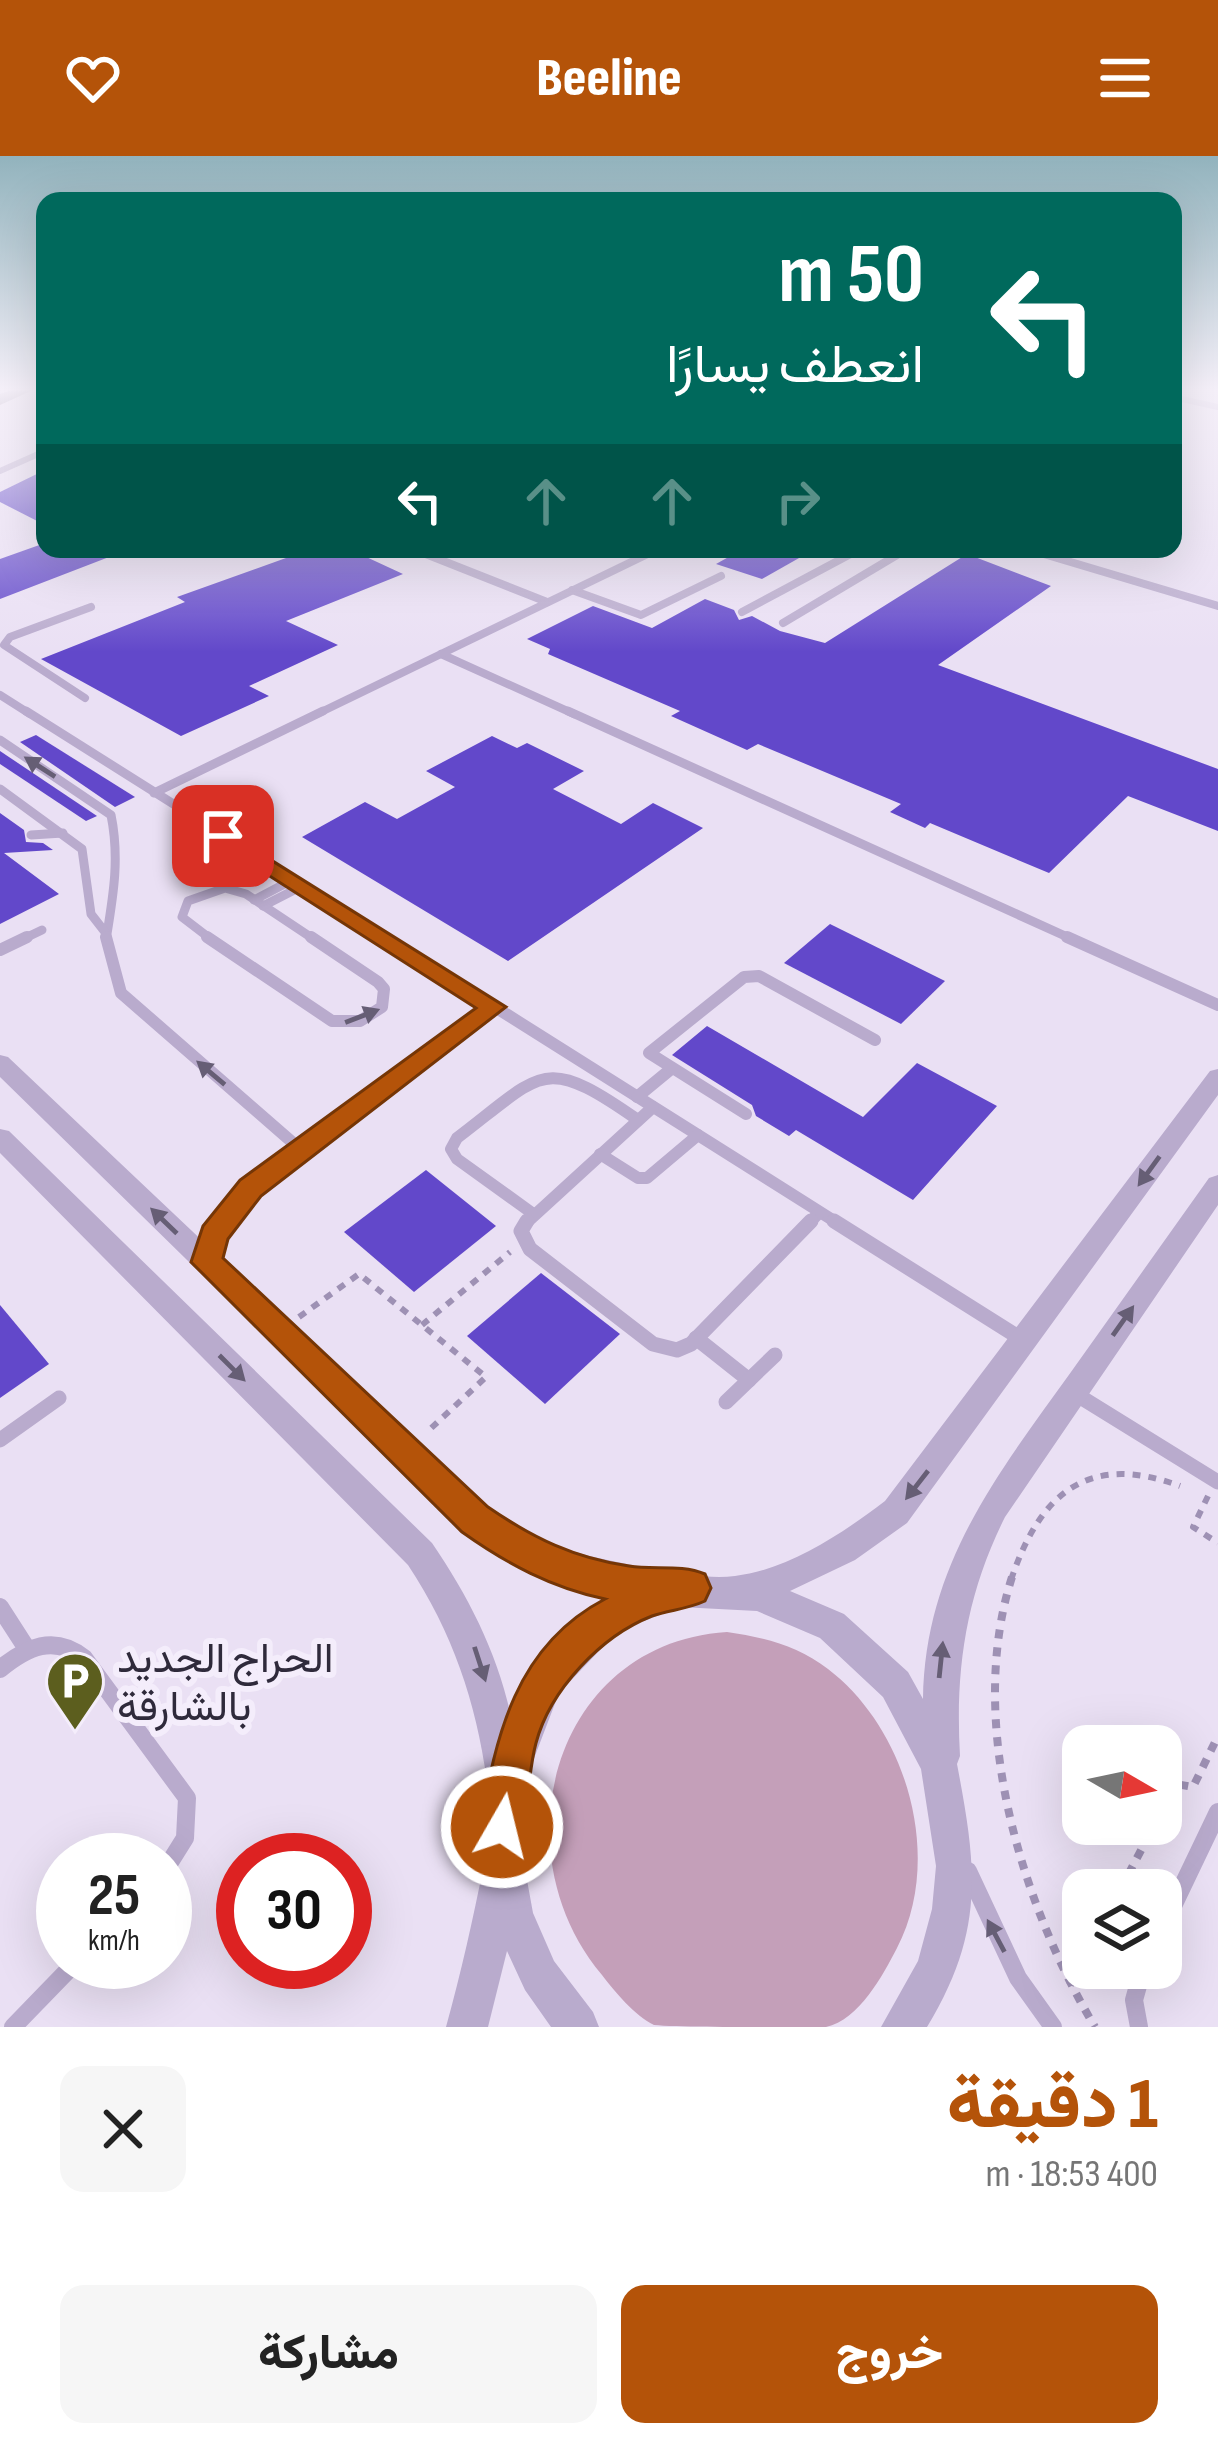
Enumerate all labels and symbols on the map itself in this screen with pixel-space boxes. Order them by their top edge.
one-way arrow [24,756,57,778]
pin [172,785,274,887]
one-way arrow [344,1005,380,1024]
one-way arrow [195,1061,226,1087]
one-way arrow [1137,1155,1161,1187]
one-way arrow [150,1208,179,1236]
one-way arrow [1111,1305,1134,1338]
one-way arrow [217,1354,246,1382]
one-way arrow [905,1469,930,1500]
place label: الحراج الجديد بالشارقة [117,1634,334,1733]
one-way arrow [932,1641,951,1678]
one-way arrow [472,1646,491,1683]
parking icon: الحراج الجديد بالشارقة [44,1650,106,1732]
north arrow [1062,1725,1182,1845]
position arrow [439,1764,565,1890]
speed limit sign: 30 [216,1833,372,1989]
one-way arrow [987,1919,1007,1954]

